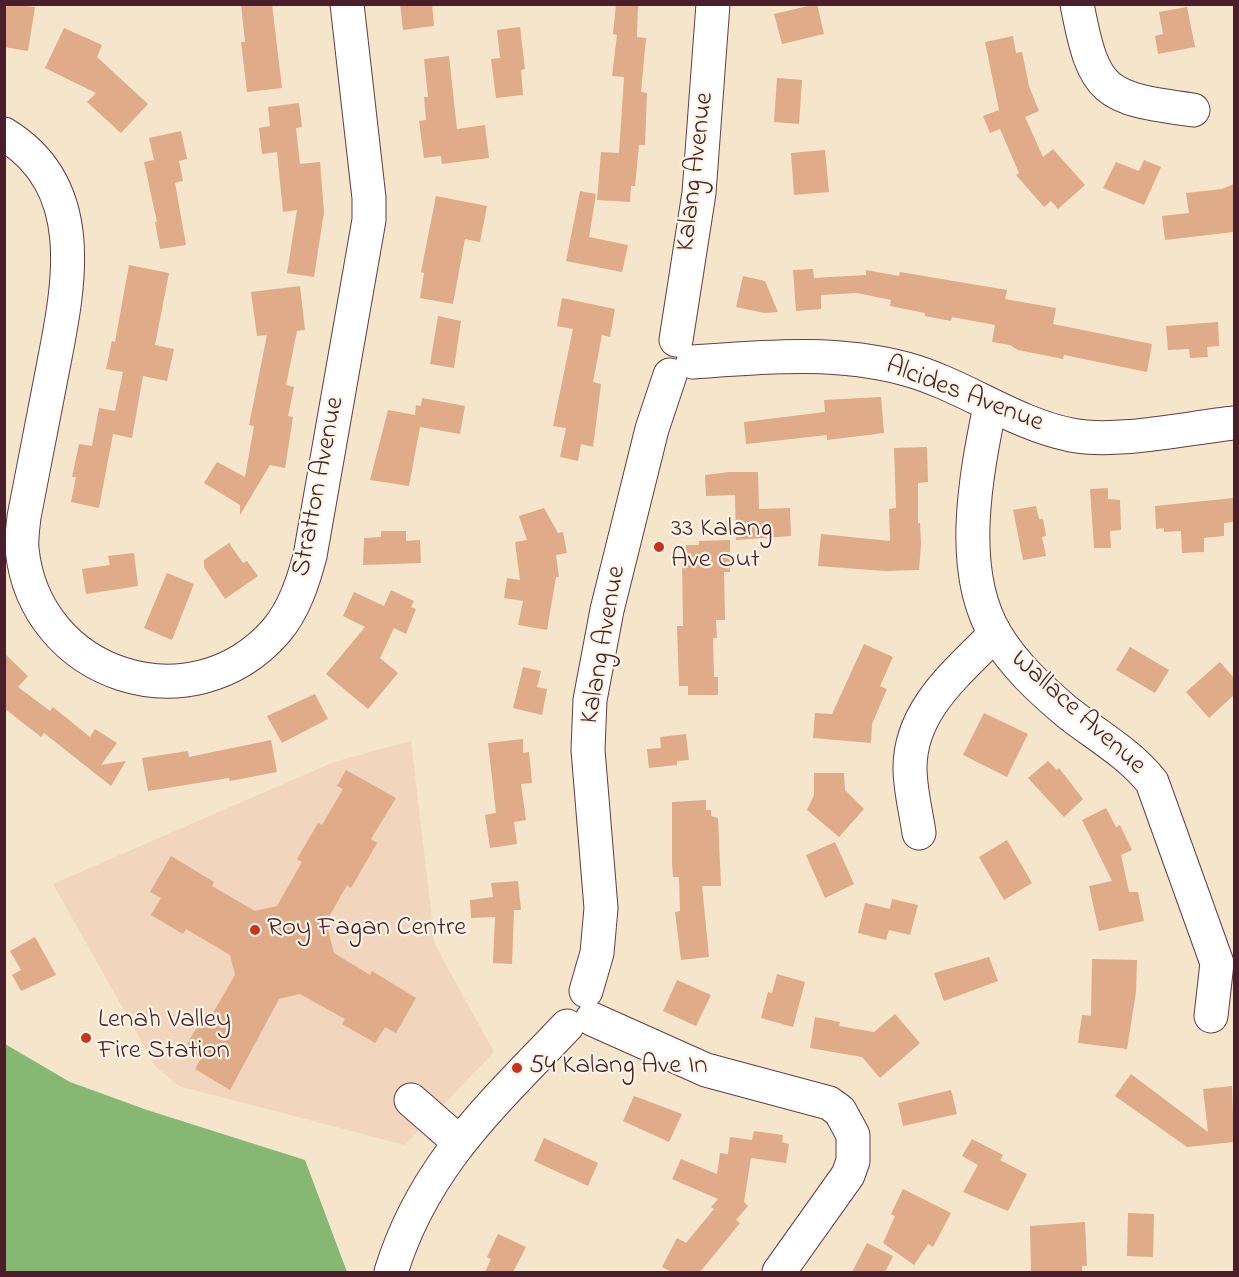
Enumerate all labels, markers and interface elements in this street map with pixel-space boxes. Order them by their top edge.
street label: Kalang Avenue [671,91,723,253]
street label: Alcides Avenue [880,351,1048,441]
street label: Stratton Avenue [287,394,353,580]
place label: 33 Kalang Ave Out [671,515,772,578]
marker: 33 Kalang Ave Out [652,540,666,554]
street label: Kalang Avenue [575,564,635,726]
street label: Wallace Avenue [1003,645,1151,783]
place label: Roy Fagan Centre [267,914,466,946]
marker: Roy Fagan Centre [248,923,262,937]
place label: Lenah Valley Fire Station [98,1006,231,1069]
marker: Lenah Valley Fire Station [79,1031,93,1045]
place label: 54 Kalang Ave In [529,1052,708,1084]
marker: 54 Kalang Ave In [510,1061,524,1075]

